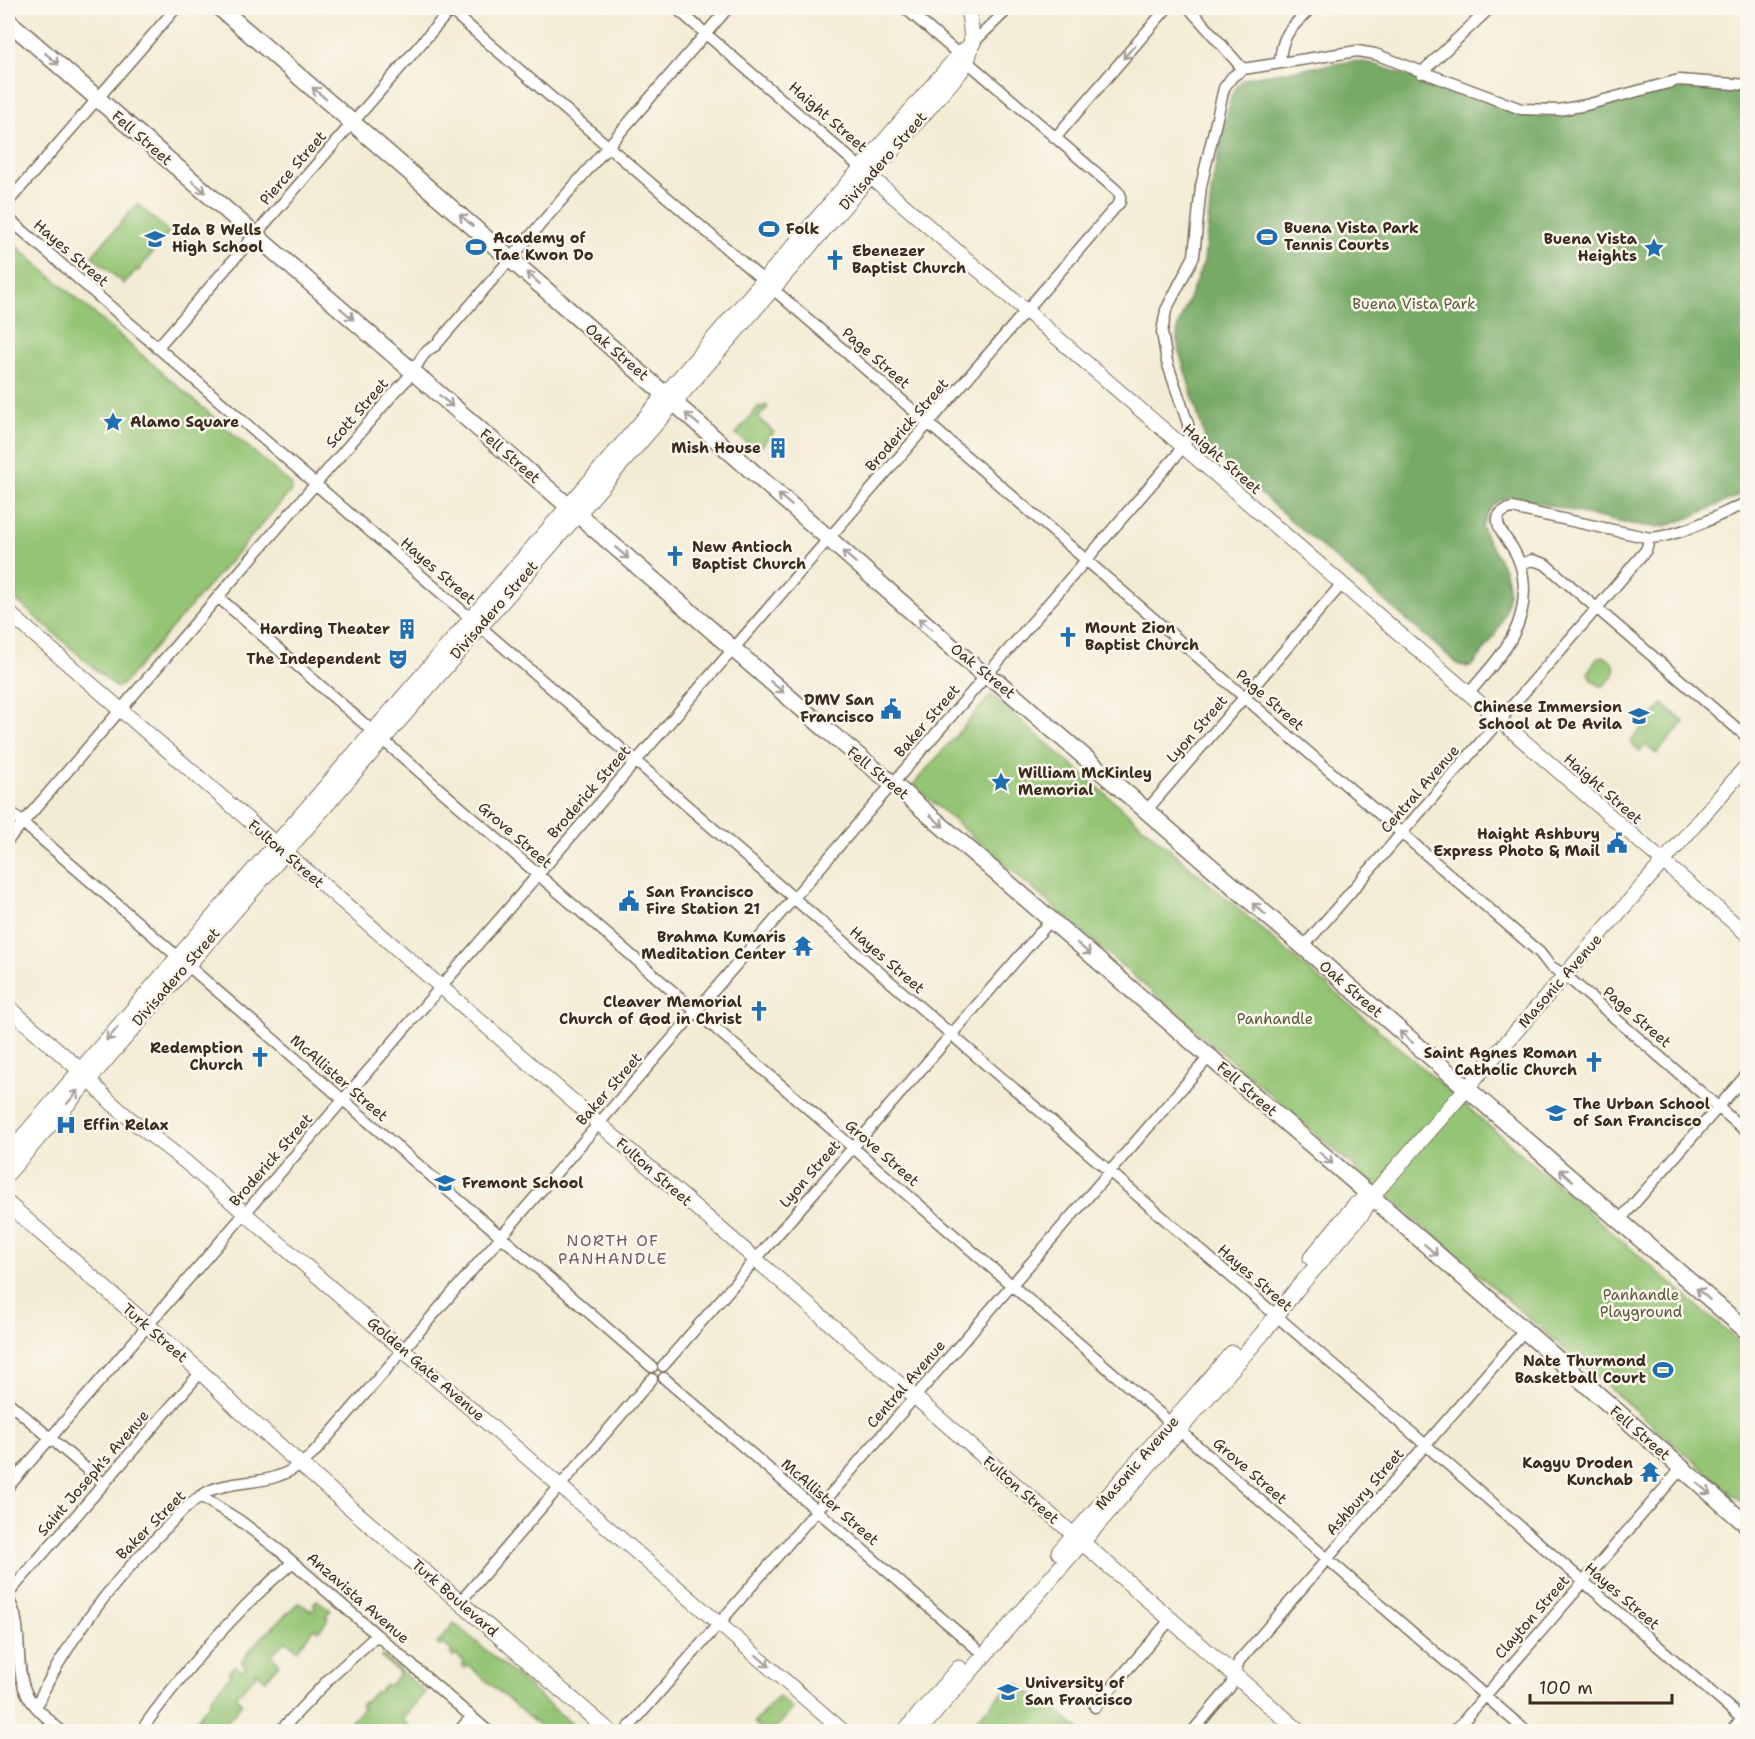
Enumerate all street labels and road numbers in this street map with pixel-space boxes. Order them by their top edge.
street label: Haight Street [784,77,872,157]
street label: Fell Street [107,106,177,170]
street label: Divisadero Street [835,107,931,215]
street label: Pierce Street [255,127,331,209]
street label: Hayes Street [29,215,113,291]
street label: Oak Street [581,319,653,385]
street label: Page Street [838,323,914,393]
street label: Scott Street [321,374,393,452]
street label: Broderick Street [861,374,953,476]
street label: Haight Street [1178,419,1266,499]
street label: Fell Street [475,424,545,488]
street label: Hayes Street [396,533,480,609]
street label: Divisadero Street [446,556,542,664]
street label: Oak Street [946,639,1020,703]
street label: Page Street [1232,665,1308,735]
street label: Baker Street [890,680,964,762]
street label: Lyon Street [1162,691,1232,767]
street label: Broderick Street [543,741,635,843]
street label: Central Avenue [1376,741,1464,837]
street label: Fell Street [843,742,913,804]
street label: Haight Street [1559,749,1647,829]
street label: Grove Street [474,797,556,873]
street label: Fulton Street [244,815,328,893]
street label: Hayes Street [845,922,929,998]
street label: Divisadero Street [128,923,224,1031]
street label: Masonic Avenue [1514,930,1606,1032]
street label: Oak Street [1315,956,1387,1022]
street label: Page Street [1599,982,1675,1052]
street label: McAllister Street [286,1030,392,1126]
street label: Baker Street [572,1048,646,1130]
street label: Fell Street [1212,1057,1282,1121]
street label: Broderick Street [225,1109,317,1211]
street label: Grove Street [841,1115,923,1191]
street label: Fulton Street [612,1133,696,1211]
street label: Lyon Street [775,1136,845,1212]
street label: Hayes Street [1213,1240,1297,1316]
street label: Turk Street [118,1299,192,1367]
street label: Golden Gate Avenue [363,1312,489,1426]
street label: Central Avenue [862,1336,950,1432]
street label: Fell Street [1605,1401,1675,1465]
street label: Saint Joseph's Avenue [33,1406,153,1540]
street label: Masonic Avenue [1091,1412,1183,1514]
street label: Grove Street [1209,1433,1291,1509]
street label: Ashbury Street [1322,1444,1408,1540]
street label: Fulton Street [979,1451,1063,1529]
street label: McAllister Street [777,1454,883,1550]
street label: Baker Street [112,1486,190,1564]
street label: Anzavista Avenue [302,1548,414,1648]
street label: Turk Boulevard [407,1555,503,1641]
street label: Hayes Street [1580,1558,1664,1634]
street label: Clayton Street [1490,1571,1574,1663]

